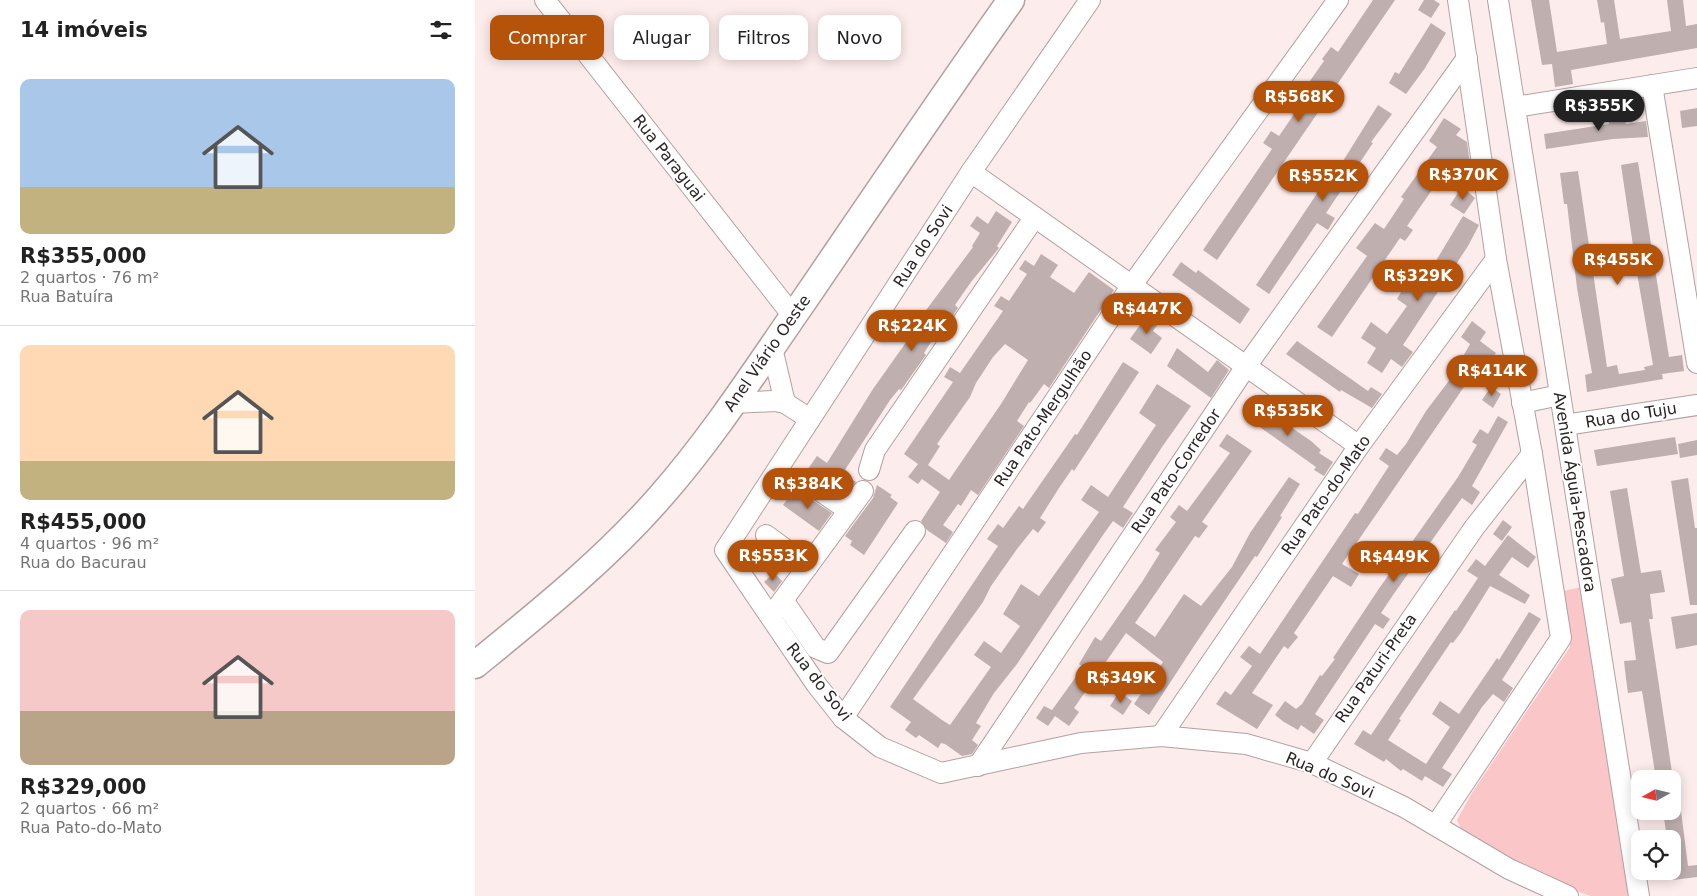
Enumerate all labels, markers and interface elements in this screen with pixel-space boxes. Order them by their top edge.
chip: Comprar [490,15,604,60]
chip: Alugar [614,15,709,60]
chip: Filtros [719,15,808,60]
chip: Novo [818,15,901,60]
icon: filters [427,16,455,44]
text: 14 imóveis [20,18,148,42]
pin: R$568K [1258,80,1340,123]
text: R$568K [1264,87,1334,106]
pin: R$355K [1558,90,1640,132]
text: R$355K [1564,96,1634,115]
street label: Rua Paraguai [629,111,709,205]
icon: home [193,112,283,202]
pin: R$370K [1422,158,1504,201]
pin: R$552K [1282,160,1364,202]
text: R$370K [1428,165,1498,184]
text: R$552K [1288,166,1358,185]
street label: Rua do Sovi [889,201,957,291]
text: R$355,000 [20,244,146,268]
pin: R$455K [1577,244,1659,286]
text: R$455K [1583,250,1653,269]
pin: R$329K [1377,260,1459,302]
text: R$329K [1383,266,1453,285]
text: 2 quartos · 76 m² [20,268,159,287]
text: Rua Batuíra [20,287,113,306]
street label: Anel Viário Oeste [720,291,814,415]
pin: R$447K [1106,292,1188,335]
text: R$447K [1112,299,1182,318]
pin: R$224K [871,310,953,352]
text: R$224K [877,316,947,335]
street label: Rua Pato-Mergulhão [990,346,1096,490]
pin: R$414K [1451,354,1533,397]
text: R$414K [1457,361,1527,380]
icon: home [193,377,283,467]
street label: Avenida Águia-Pescadora [1550,391,1600,593]
pin: R$535K [1247,394,1329,437]
street label: Rua do Tuju [1584,398,1678,432]
text: R$535K [1253,401,1323,420]
street label: Rua Pato-Corredor [1127,405,1225,537]
street label: Rua Pato-do-Mato [1277,431,1375,559]
pin: R$384K [767,468,849,510]
text: R$384K [773,474,843,493]
text: R$455,000 [20,510,146,534]
text: 4 quartos · 96 m² [20,534,159,553]
pin: R$553K [732,540,814,582]
pin: R$449K [1353,540,1435,583]
text: R$553K [738,546,808,565]
text: R$449K [1359,547,1429,566]
text: Rua do Bacurau [20,553,147,572]
street label: Rua Paturi-Preta [1331,610,1421,726]
street label: Rua do Sovi [782,639,856,725]
icon: home [193,642,283,732]
pin: R$349K [1080,662,1162,704]
text: R$349K [1086,668,1156,687]
street label: Rua do Sovi [1283,748,1377,802]
north arrow [1631,770,1681,820]
map controls [1631,770,1681,880]
text: R$329,000 [20,775,146,799]
text: 2 quartos · 66 m² [20,799,159,818]
text: Rua Pato-do-Mato [20,818,162,837]
button: locate [1631,830,1681,880]

